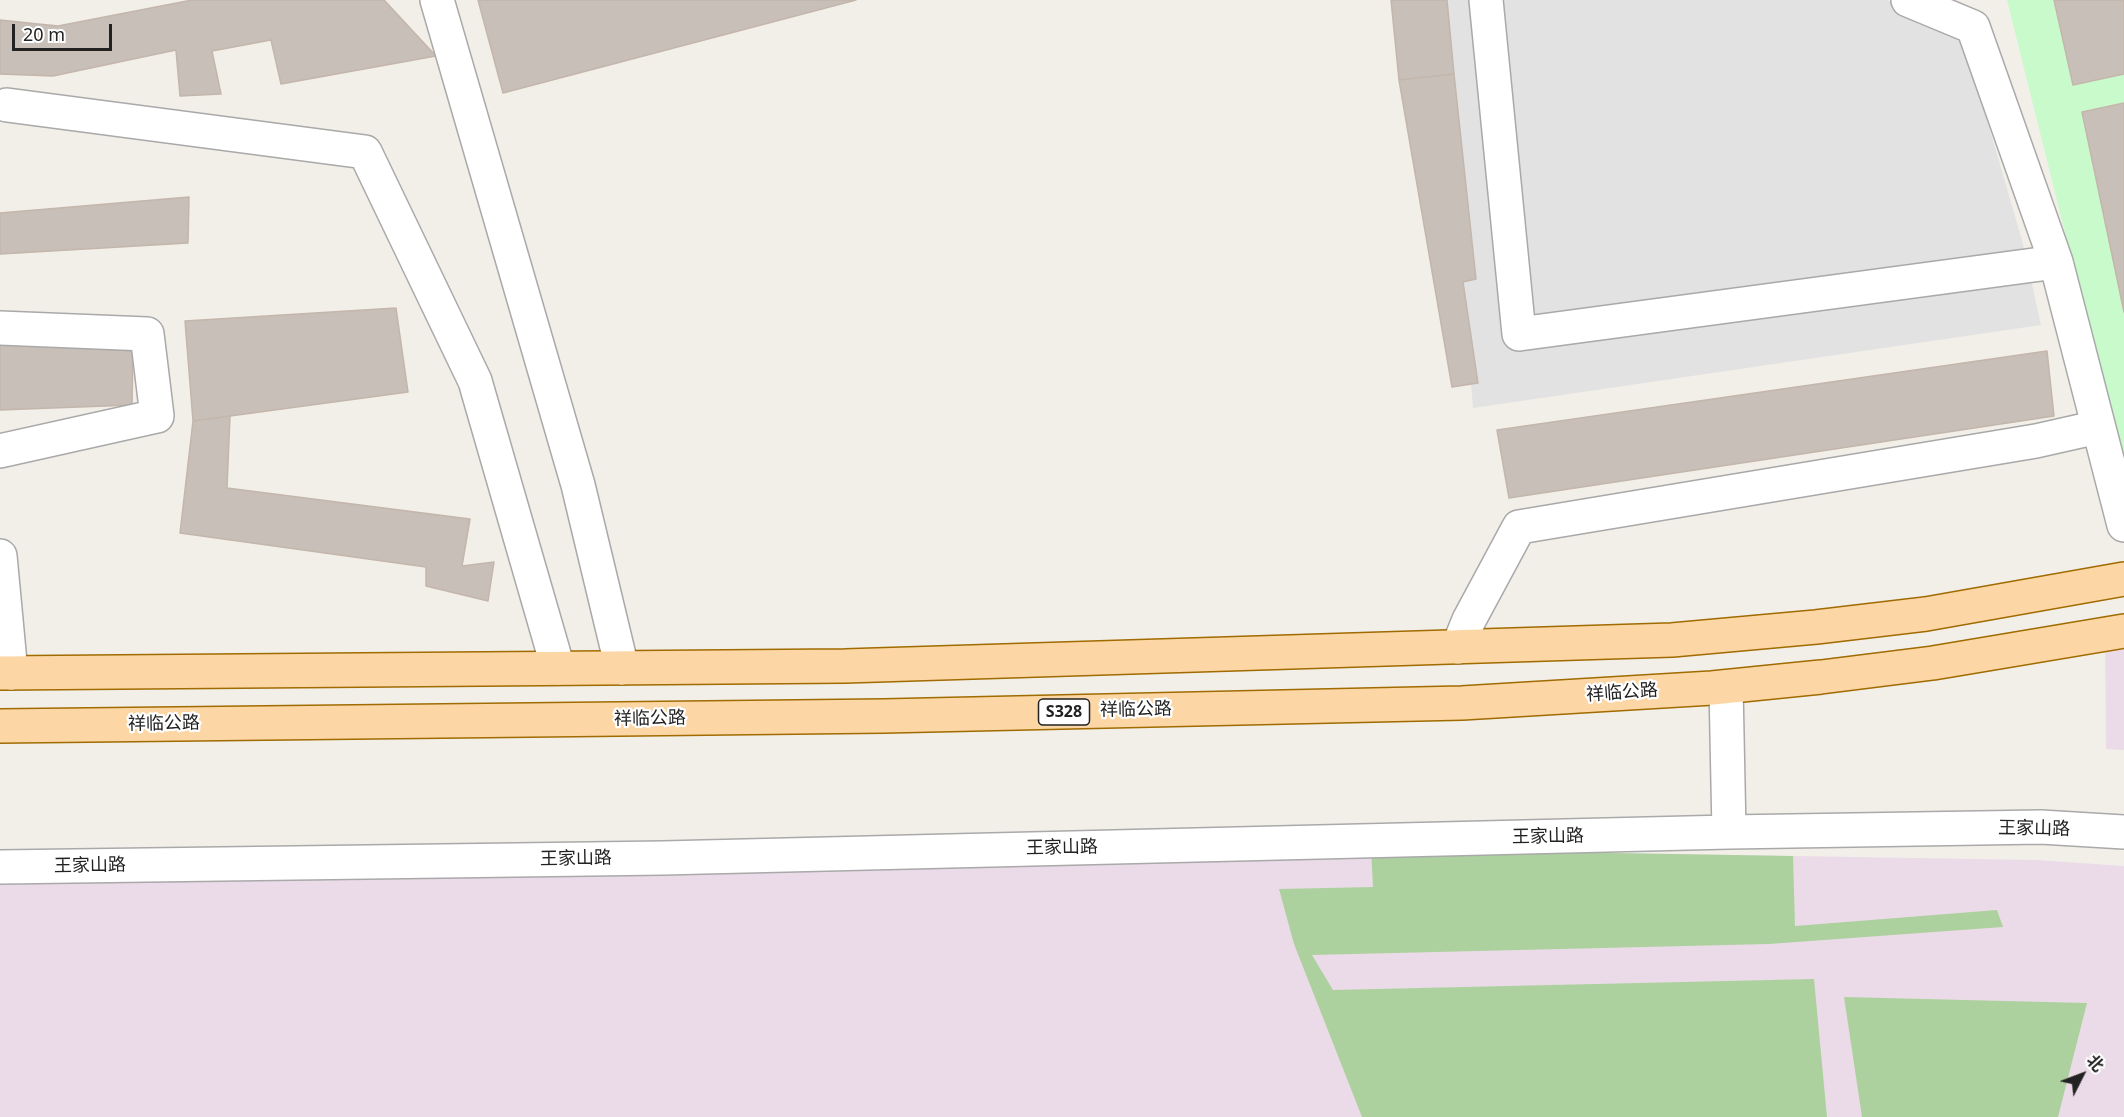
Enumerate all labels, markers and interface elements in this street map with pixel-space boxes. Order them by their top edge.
scale bar [15,12,116,50]
text: 20 m [23,22,65,46]
street label: 祥临公路 [1585,680,1659,706]
road number: S328 [1038,699,1090,725]
street label: 祥临公路 [1100,699,1172,721]
street label: 祥临公路 [614,708,686,730]
street label: 祥临公路 [128,713,200,735]
street label: 王家山路 [1998,818,2070,840]
street label: 王家山路 [1512,826,1584,848]
street label: 王家山路 [1026,837,1098,859]
street label: 王家山路 [540,848,612,870]
street label: 王家山路 [54,855,126,877]
north arrow [2052,1045,2112,1105]
text: 北 [2082,1050,2109,1076]

